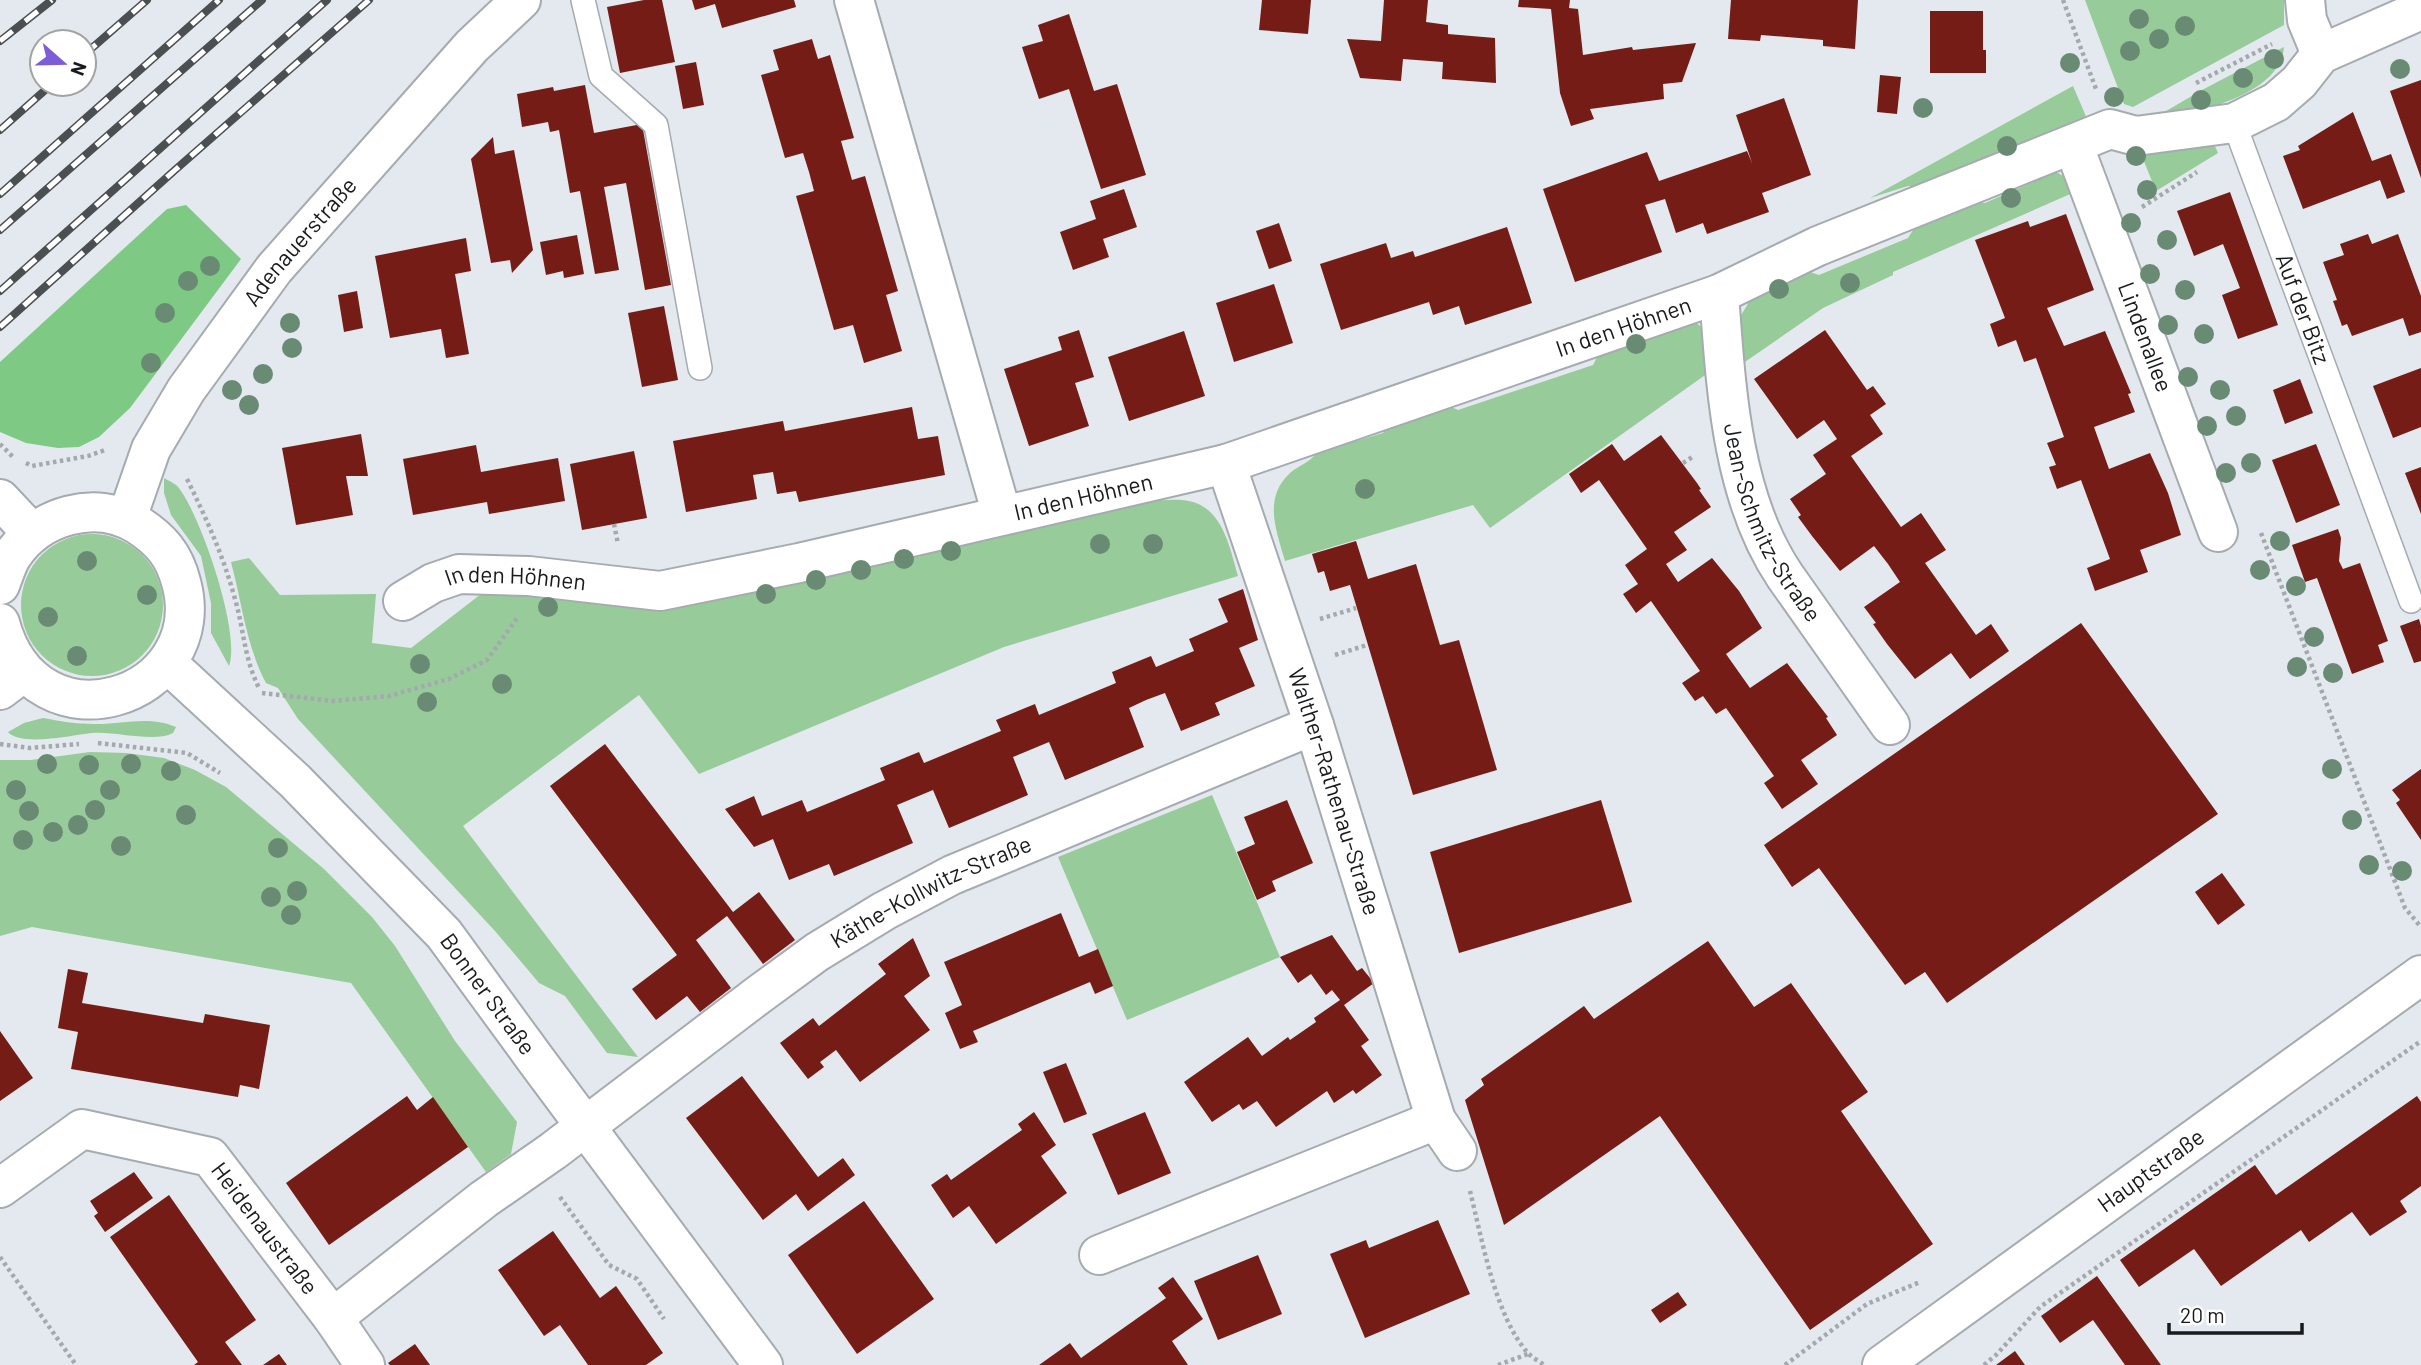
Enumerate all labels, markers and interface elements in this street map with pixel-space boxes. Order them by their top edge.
north arrow [28,28,98,98]
text: N [66,59,92,79]
street label: Adenauerstraße [237,171,362,311]
street label: Auf der Bitz [2270,249,2337,368]
street label: Lindenallee [2113,278,2179,396]
street label: In den Höhnen [1552,290,1695,362]
street label: Jean-Schmitz-Straße [1719,421,1828,627]
street label: In den Höhnen [1011,466,1155,526]
street label: In den Höhnen [441,558,588,595]
street label: Walther-Rathenau-Straße [1283,664,1387,918]
street label: Käthe-Kollwitz-Straße [825,829,1035,954]
street label: Bonner Straße [435,927,542,1060]
street label: Hauptstraße [2092,1122,2209,1217]
street label: Heidenaustraße [206,1156,325,1300]
scale bar [2169,1292,2302,1336]
text: 20 m [2180,1302,2225,1327]

